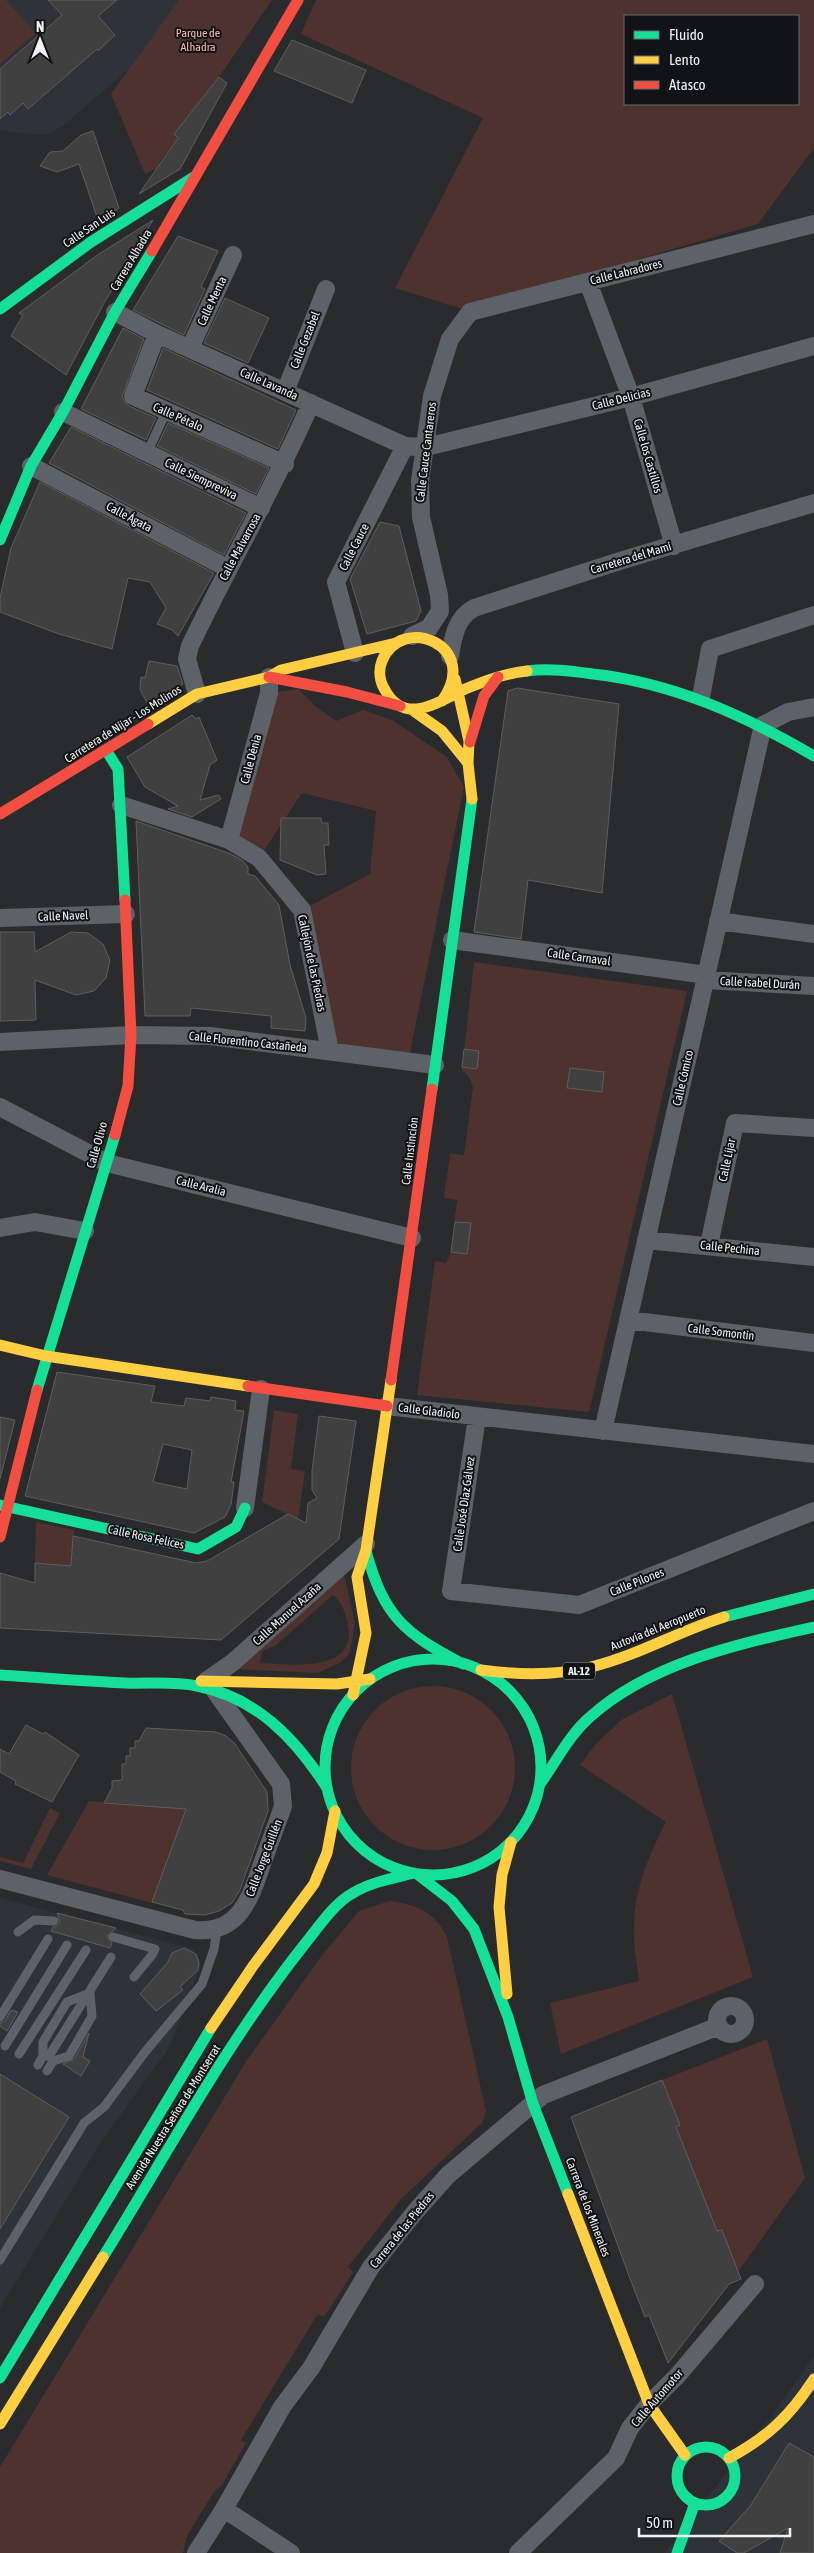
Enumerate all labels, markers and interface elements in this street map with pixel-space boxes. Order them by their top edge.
north arrow [15,15,65,65]
legend [624,15,799,105]
text: N [36,19,44,35]
park label: Parque de Alhadra [176,26,220,54]
text: Fluido [669,26,704,43]
text: Lento [669,51,700,68]
text: Atasco [669,76,706,93]
street label: Calle San Luis [60,205,118,251]
street label: Carrera Alhadra [107,227,155,293]
street label: Calle Labradores [589,256,663,288]
street label: Calle Menta [195,274,229,328]
street label: Calle Gezabel [287,309,323,371]
street label: Calle Lavanda [238,365,300,403]
street label: Calle Delicias [590,385,652,413]
street label: Calle Pétalo [151,400,205,434]
street label: Calle Cauce Cantareros [413,401,439,503]
street label: Calle los Castillos [631,417,665,495]
street label: Calle Siempreviva [162,455,240,503]
street label: Calle Ágata [104,499,154,535]
street label: Calle Malvarrosa [216,511,264,583]
street label: Calle Cauce [336,521,372,573]
street label: Carretera del Mamí [589,539,673,577]
street label: Carretera de Níjar - Los Molinos [62,682,184,766]
street label: Calle Dénia [238,733,264,785]
street label: Calle Navel [38,908,89,924]
street label: Callejón de las Piedras [295,913,329,1013]
street label: Calle Carnaval [546,946,612,968]
street label: Calle Isabel Durán [720,974,800,992]
street label: Calle Florentino Castañeda [188,1029,308,1055]
street label: Calle Cómico [670,1048,696,1107]
street label: Calle Instinción [399,1116,421,1186]
street label: Calle Olivo [84,1120,110,1170]
street label: Calle Líjar [716,1137,738,1183]
street label: Calle Aralia [175,1173,227,1199]
street label: Calle Pechina [699,1238,761,1258]
street label: Calle Somontín [687,1321,755,1343]
street label: Calle Gladiolo [397,1400,461,1422]
street label: Calle José Díaz Gálvez [450,1455,478,1552]
street label: Calle Rosa Felices [107,1522,185,1552]
street label: Calle Pilones [608,1565,666,1599]
street label: Calle Manuel Azaña [250,1580,324,1648]
street label: Autovía del Aeropuerto [608,1602,708,1653]
road number: AL-12 [563,1662,595,1680]
street label: Calle Jorge Guillén [243,1817,285,1899]
street label: Avenida Nuestra Señora de Montserrat [123,2042,224,2192]
street label: Carrera de los Minerales [563,2155,613,2259]
street label: Carrera de las Piedras [367,2189,437,2271]
street label: Calle Automotor [628,2366,686,2430]
scale bar [639,2506,790,2538]
text: 50 m [646,2514,673,2531]

